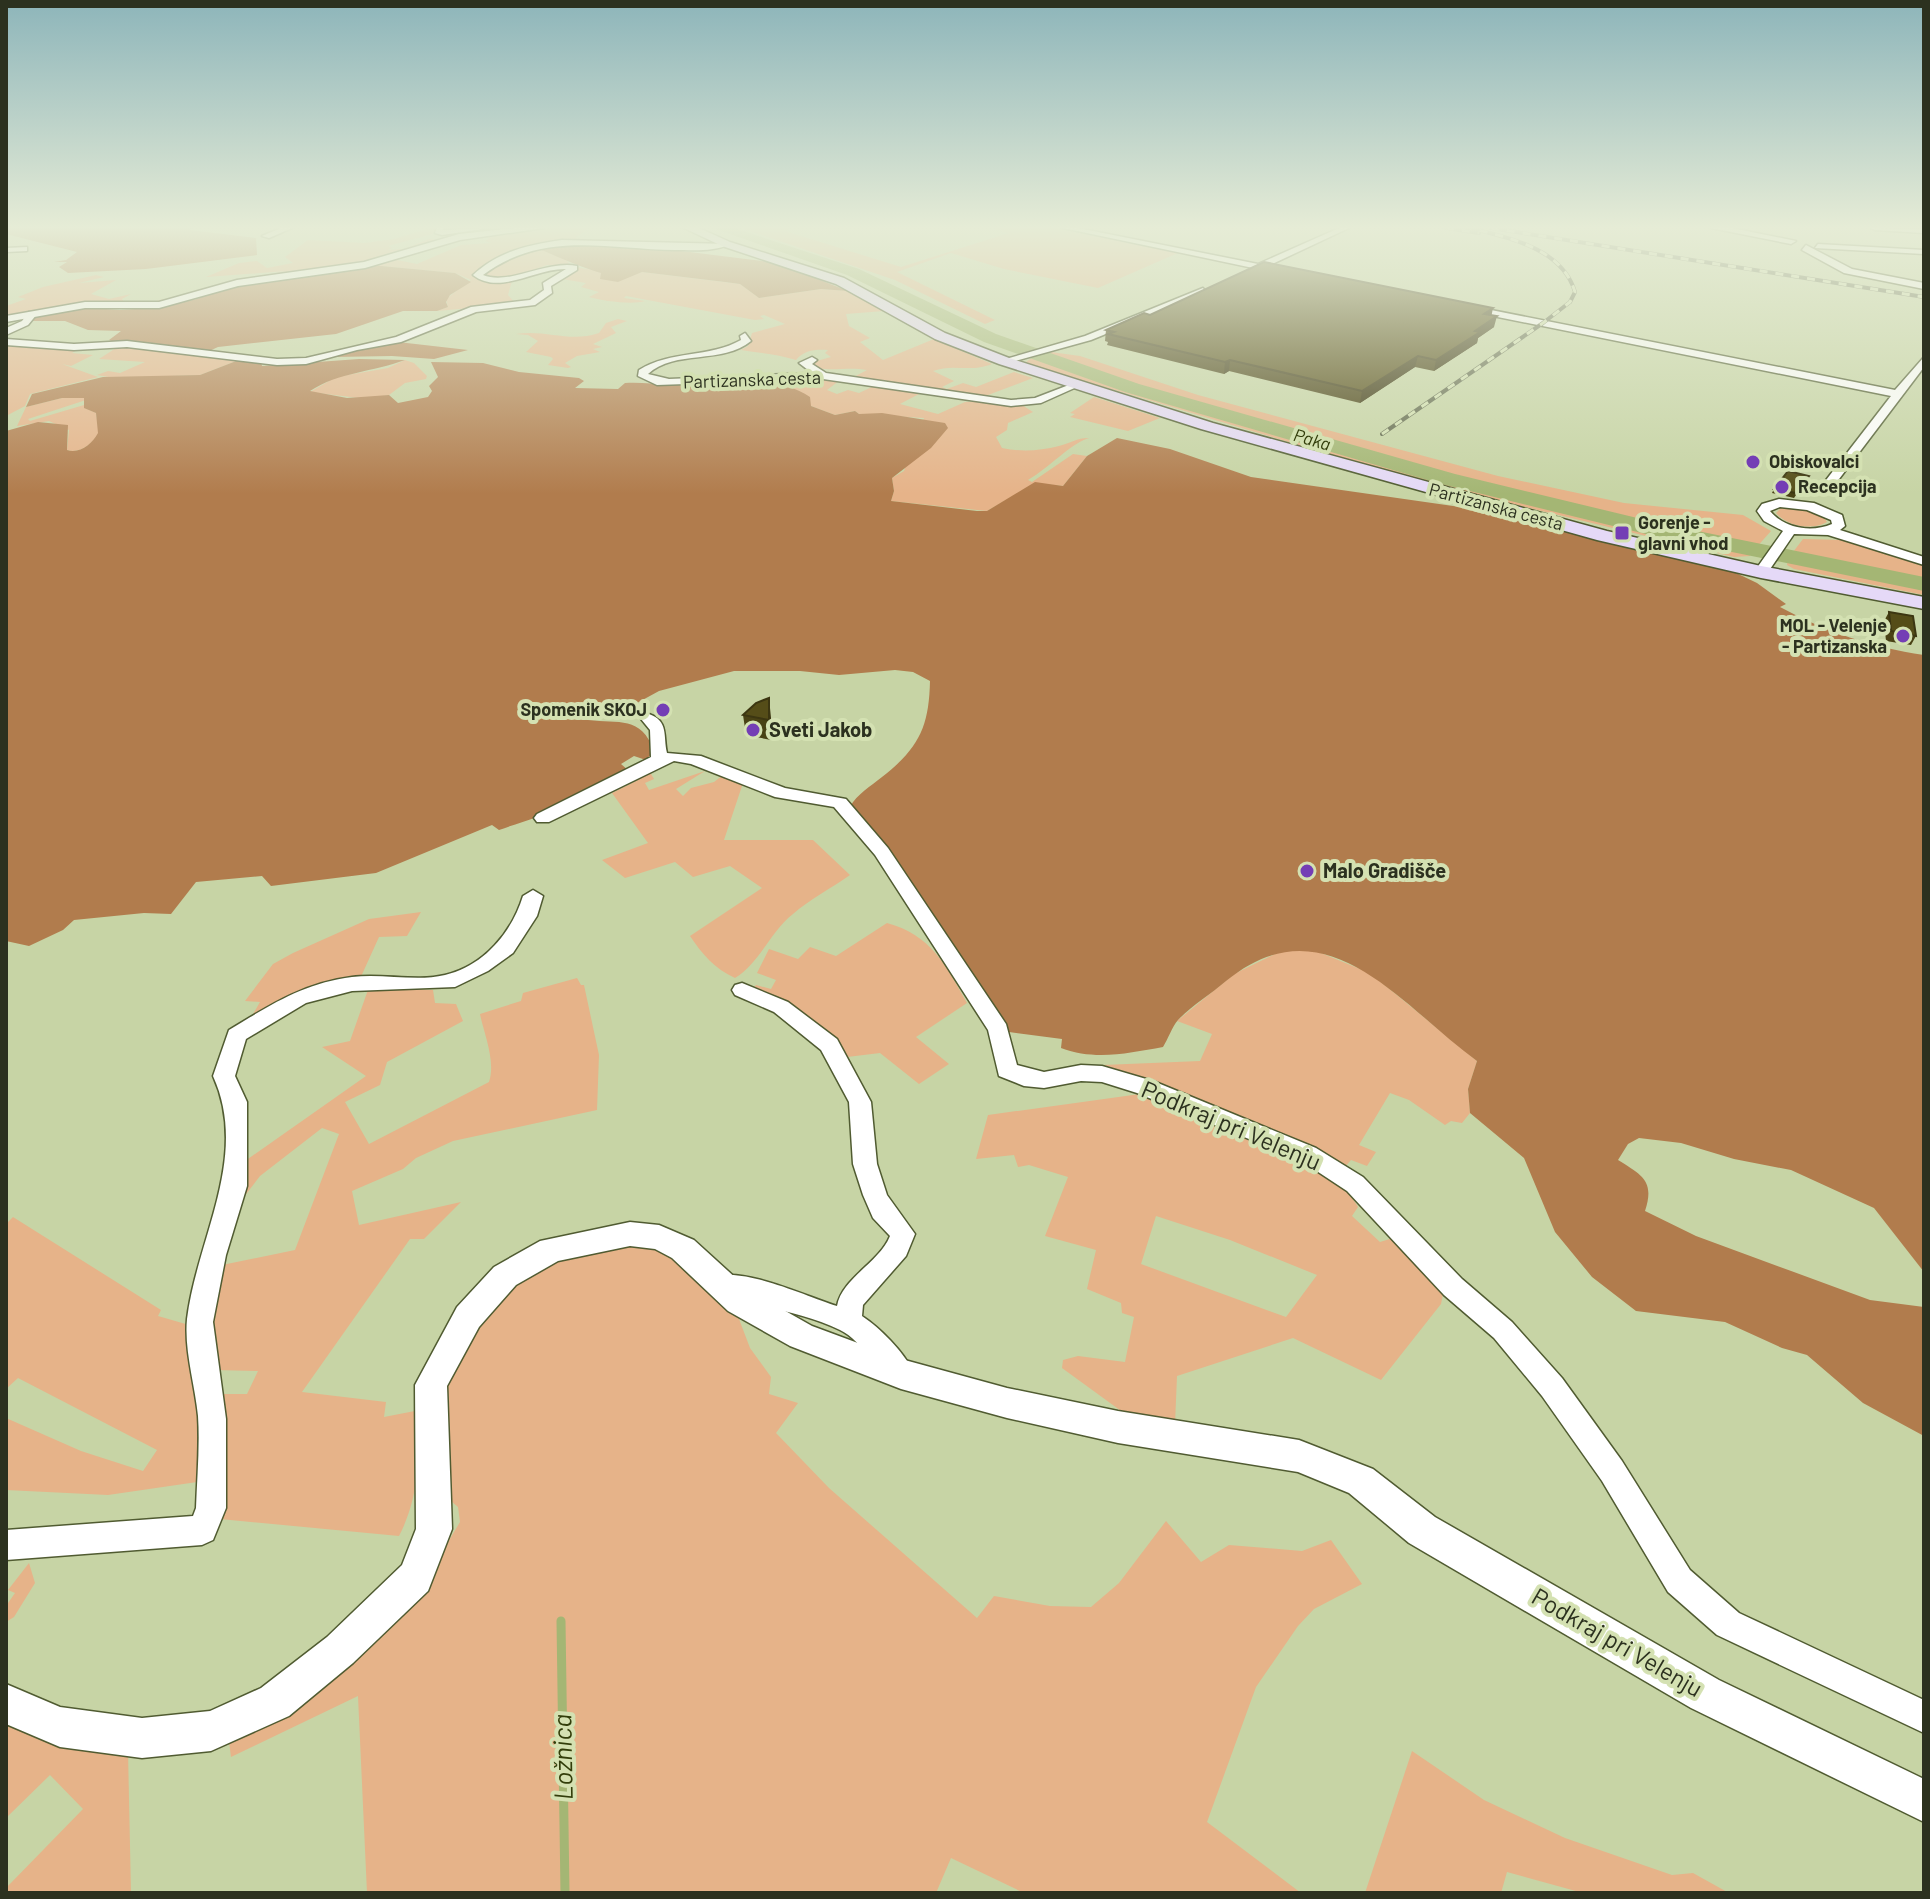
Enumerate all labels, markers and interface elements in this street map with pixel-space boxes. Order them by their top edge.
street label: Partizanska cesta [683,366,821,392]
water label: Paka [1291,423,1333,455]
place label: Obiskovalci [1769,450,1859,472]
marker: Obiskovalci [1744,453,1762,471]
place label: Recepcija [1798,475,1877,497]
street label: Partizanska cesta [1427,478,1566,535]
marker: Recepcija [1773,478,1791,496]
place label: Gorenje - glavni vhod [1638,511,1728,554]
marker: Gorenje - glavni vhod [1613,524,1631,542]
place label: MOL - Velenje - Partizanska [1780,614,1887,657]
marker: MOL - Velenje - Partizanska [1894,627,1912,645]
place label: Spomenik SKOJ [520,698,647,720]
marker: Spomenik SKOJ [654,701,672,719]
place label: Sveti Jakob [769,717,872,741]
marker: Sveti Jakob [744,721,762,739]
place label: Malo Gradišče [1323,858,1446,882]
marker: Malo Gradišče [1298,862,1316,880]
street label: Podkraj pri Velenju [1137,1074,1326,1176]
street label: Podkraj pri Velenju [1527,1581,1708,1702]
water label: Ložnica [545,1714,578,1800]

